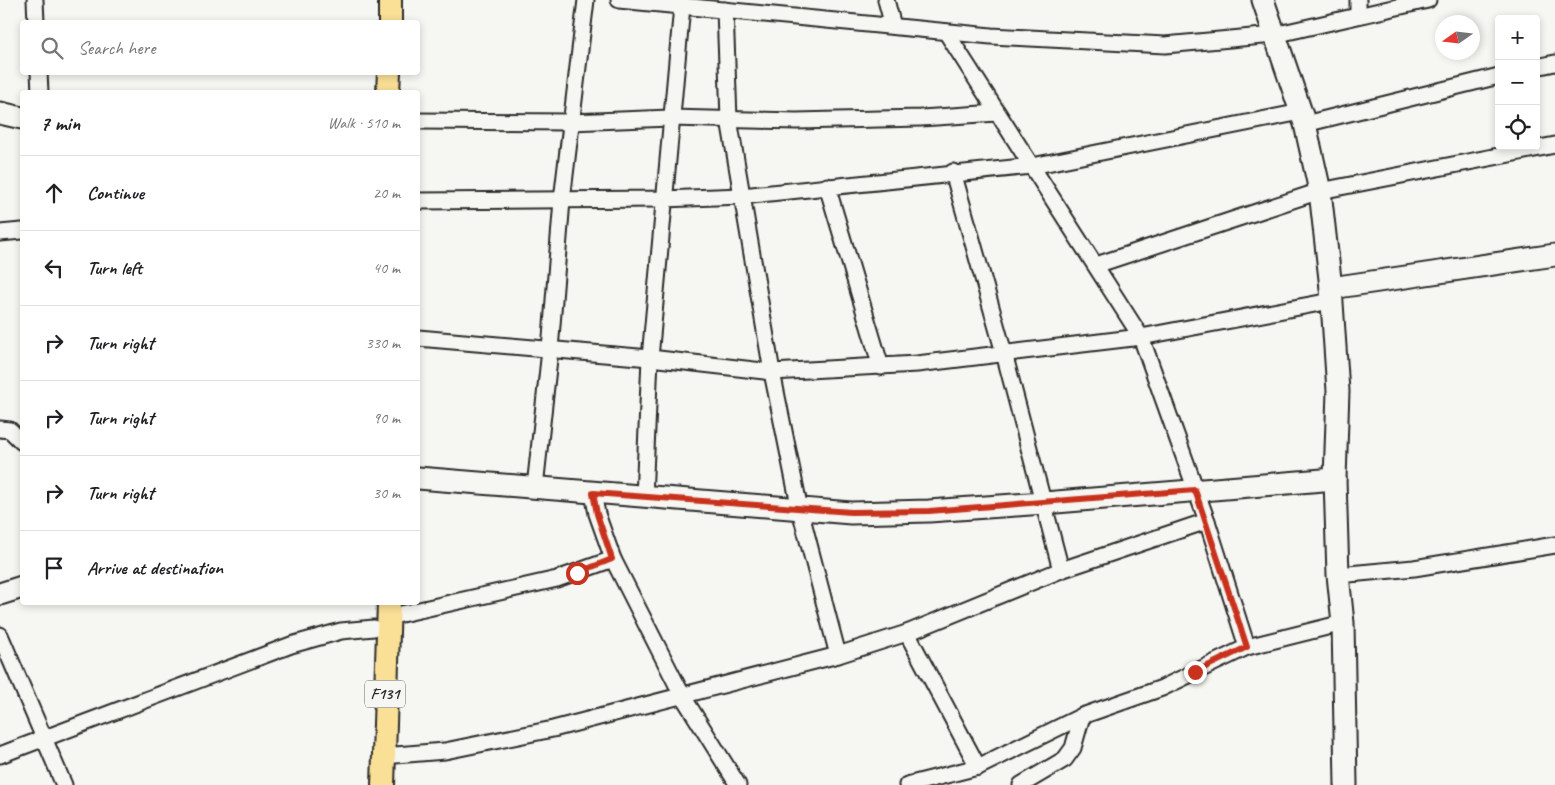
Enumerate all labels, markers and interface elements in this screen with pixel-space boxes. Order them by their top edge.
north arrow [1435,15,1480,60]
map controls [1495,15,1540,150]
button: + [1495,15,1540,60]
search box [20,20,420,75]
icon: search [38,34,66,62]
text: Search here [78,36,155,60]
button: − [1495,60,1540,105]
button: locate [1495,105,1540,150]
text: 7 min [40,110,80,136]
text: Walk · 510 m [328,113,400,133]
icon: ahead [40,179,68,207]
text: Continue [87,181,144,205]
text: 20 m [373,183,400,203]
icon: left [40,254,68,282]
text: Turn left [87,256,142,280]
text: 40 m [373,258,400,278]
icon: right [40,329,68,357]
text: Turn right [87,331,154,355]
text: 330 m [366,333,400,353]
icon: right [40,404,68,432]
text: Turn right [87,406,154,430]
text: 90 m [373,408,400,428]
icon: right [40,479,68,507]
text: Turn right [87,481,154,505]
text: 30 m [373,483,400,503]
icon: arrive [40,554,68,582]
text: Arrive at destination [87,556,223,580]
route start [566,562,589,585]
route end [1184,661,1207,684]
road number: F131 [365,681,405,708]

